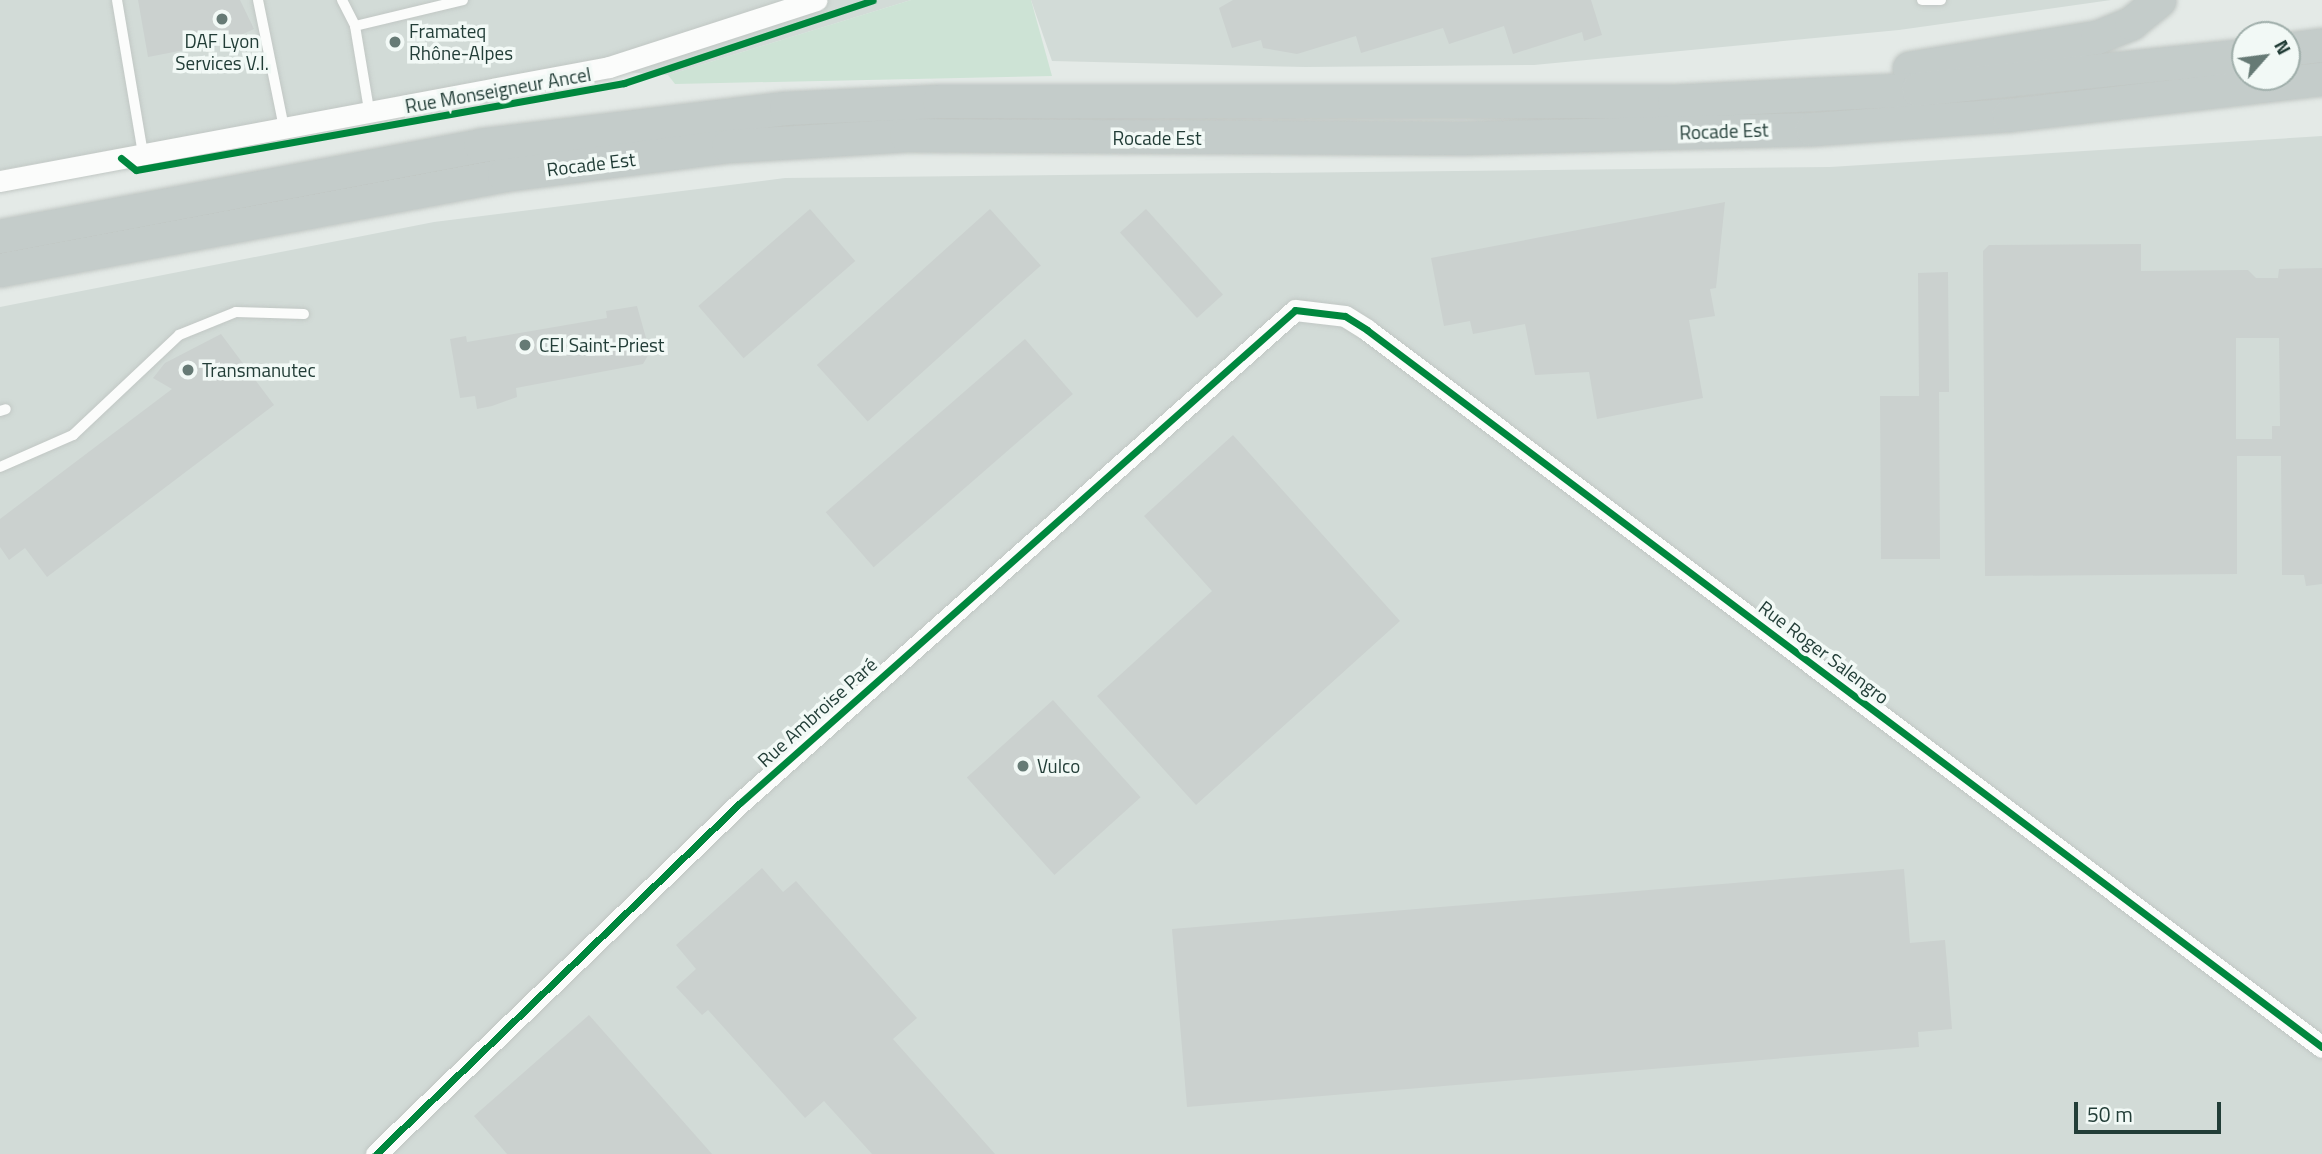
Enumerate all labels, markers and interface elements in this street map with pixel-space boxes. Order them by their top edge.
marker: DAF Lyon Services V.I. [214,11,230,27]
place label: Framateq Rhône-Alpes [409,20,513,64]
north arrow [2231,21,2301,91]
place label: DAF Lyon Services V.I. [175,30,269,74]
marker: Framateq Rhône-Alpes [387,34,403,50]
text: N [2267,34,2299,59]
street label: Rue Monseigneur Ancel [403,62,593,118]
street label: Rocade Est [1679,118,1769,144]
street label: Rocade Est [1112,127,1202,149]
street label: Rocade Est [545,147,637,181]
place label: CEI Saint-Priest [539,334,664,356]
marker: CEI Saint-Priest [517,337,533,353]
place label: Transmanutec [202,359,316,381]
marker: Transmanutec [180,362,196,378]
street label: Rue Roger Salengro [1754,596,1894,708]
street label: Rue Ambroise Paré [753,652,881,772]
place label: Vulco [1037,755,1080,777]
marker: Vulco [1015,758,1031,774]
scale bar [2077,1088,2224,1132]
text: 50 m [2087,1098,2133,1130]

